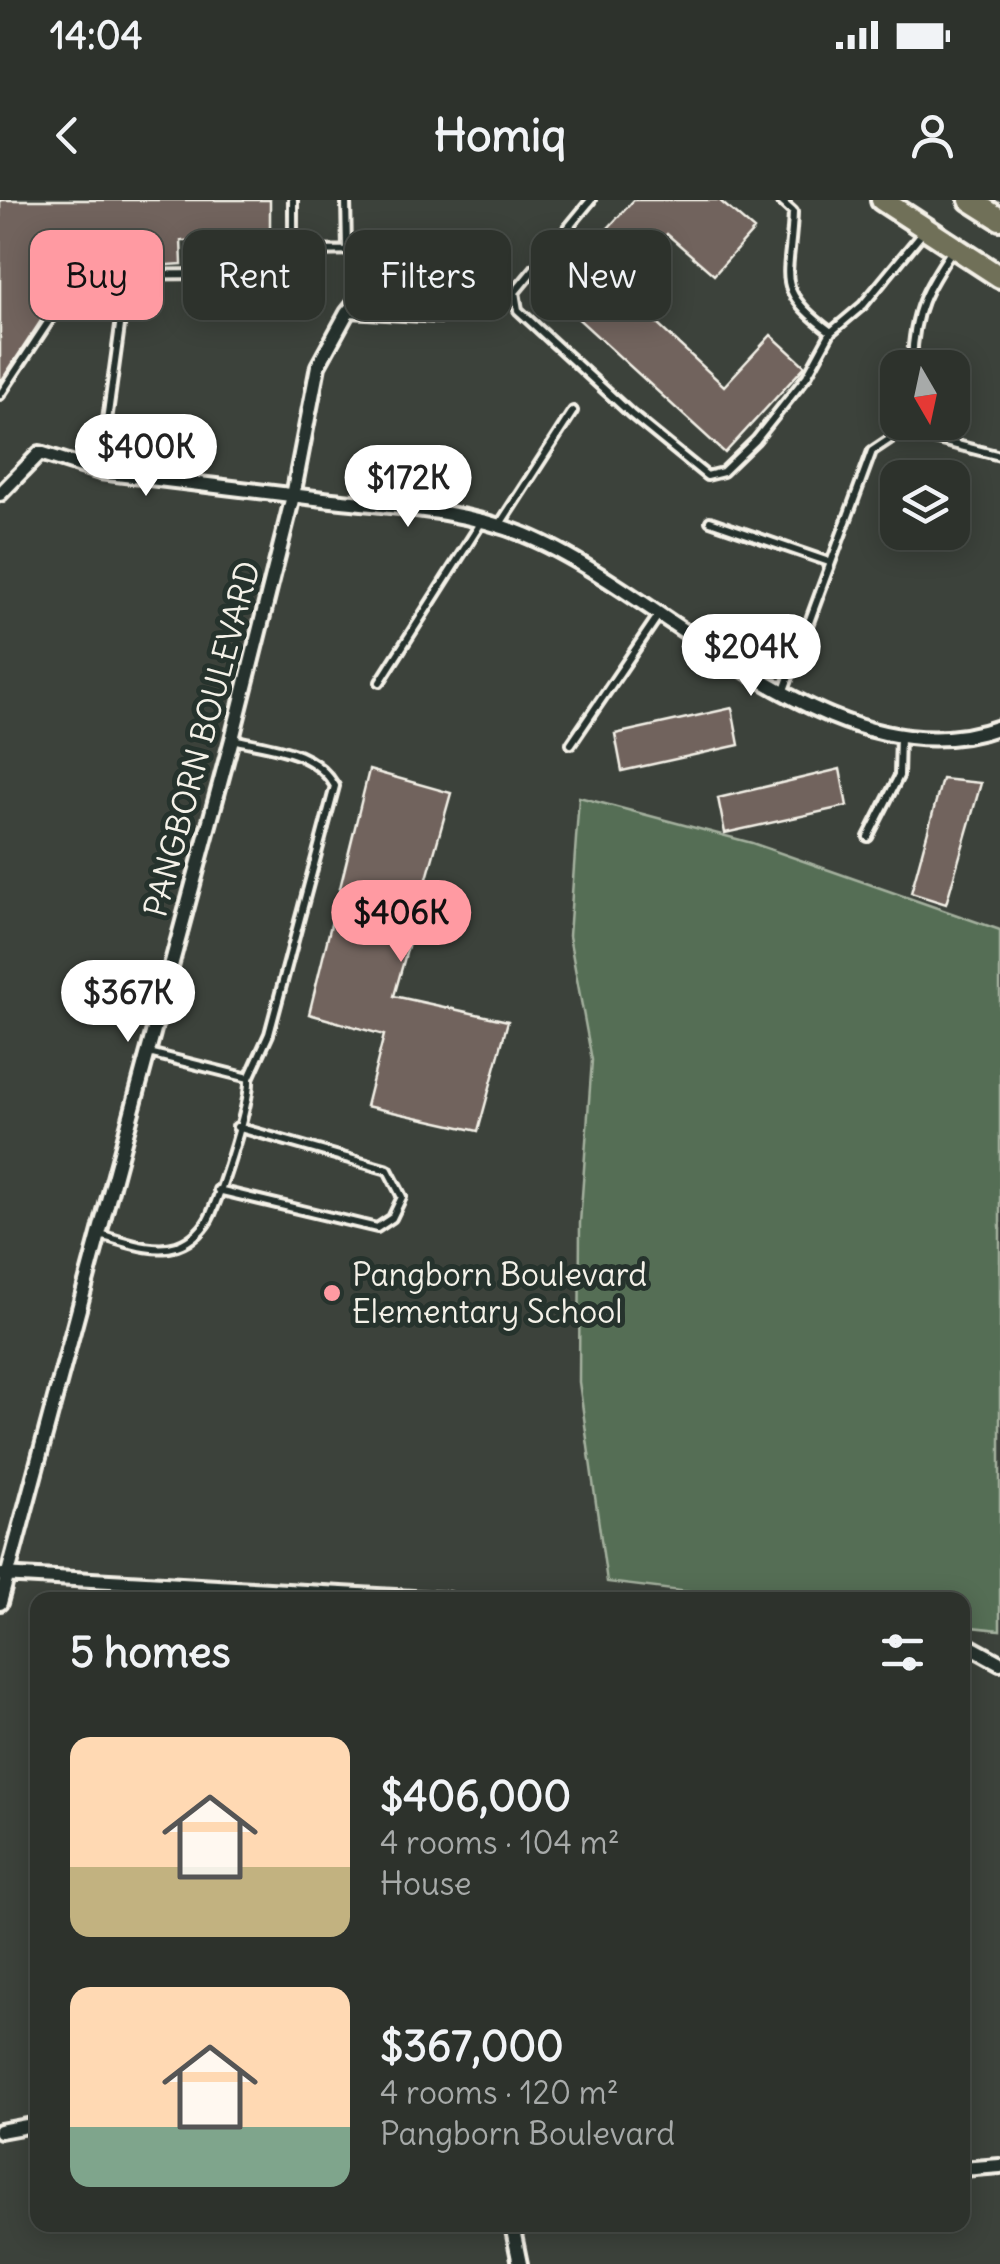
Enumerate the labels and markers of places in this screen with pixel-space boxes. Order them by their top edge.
pin: $400K [76,414,216,499]
pin: $172K [338,445,478,530]
pin: $204K [681,614,821,699]
pin: $406K [331,880,471,965]
pin: $367K [58,960,198,1045]
place label: Pangborn Boulevard Elementary School [352,1254,647,1332]
marker: Pangborn Boulevard Elementary School [321,1282,343,1304]

